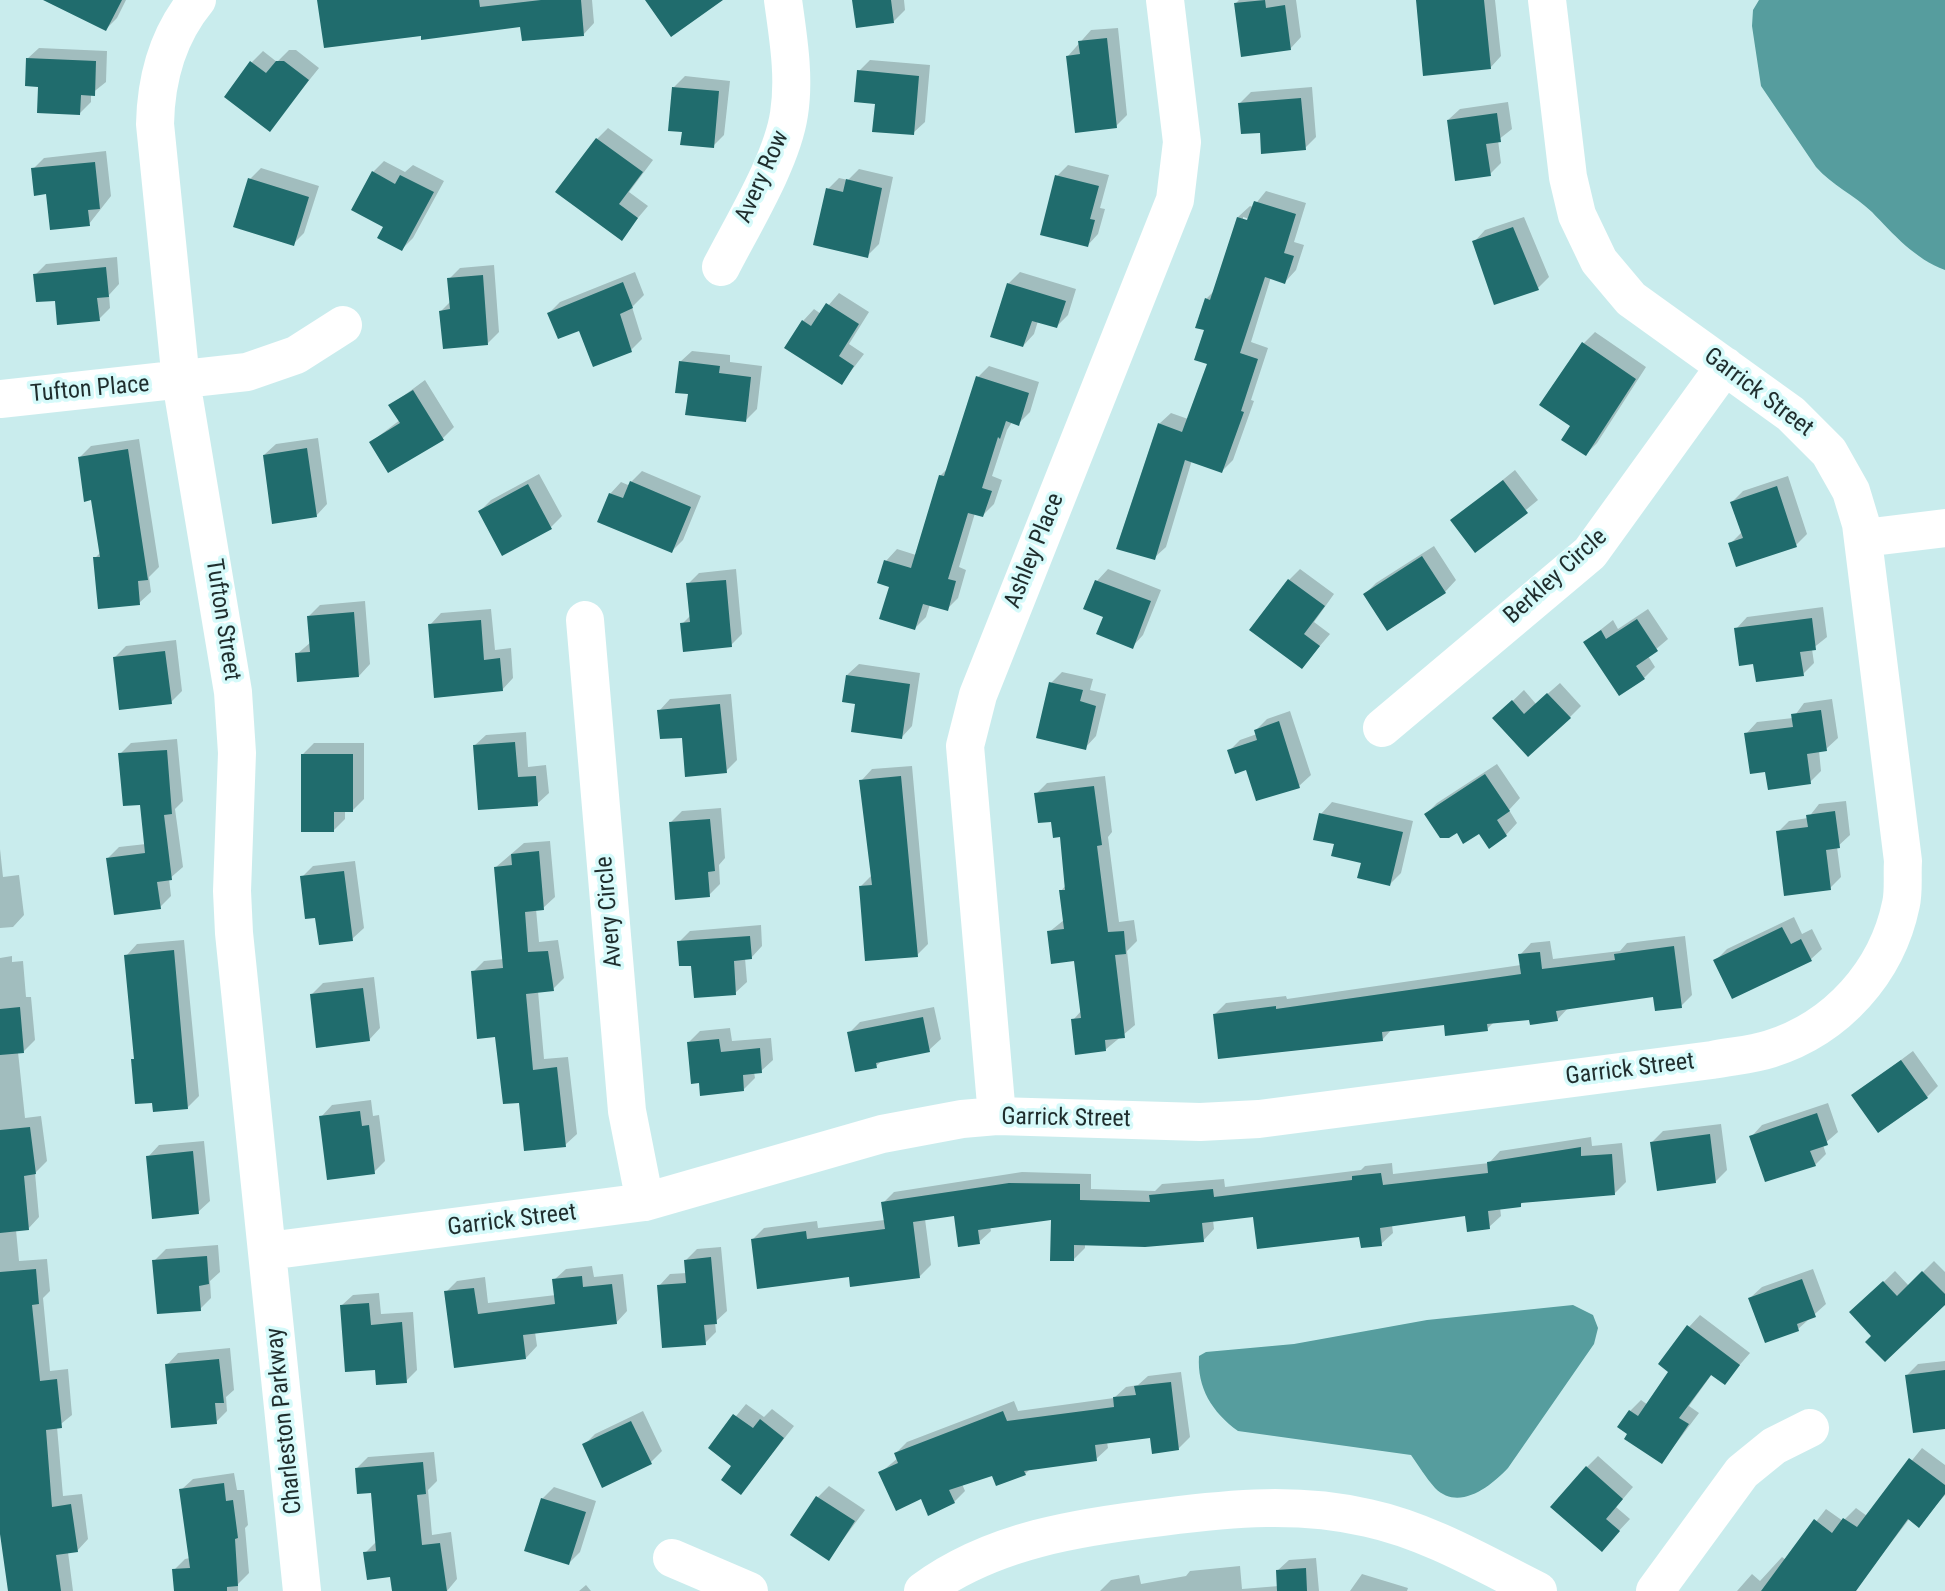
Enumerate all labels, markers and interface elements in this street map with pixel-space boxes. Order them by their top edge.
street label: Avery Row [730,126,796,228]
street label: Garrick Street [1698,343,1818,443]
street label: Tufton Place [29,370,151,410]
street label: Ashley Place [999,489,1071,613]
street label: Berkley Circle [1499,523,1613,631]
street label: Tufton Street [198,557,246,683]
street label: Avery Circle [591,855,629,969]
street label: Garrick Street [1564,1048,1696,1092]
street label: Garrick Street [1001,1103,1131,1135]
street label: Garrick Street [446,1199,578,1243]
street label: Charleston Parkway [261,1326,309,1516]

